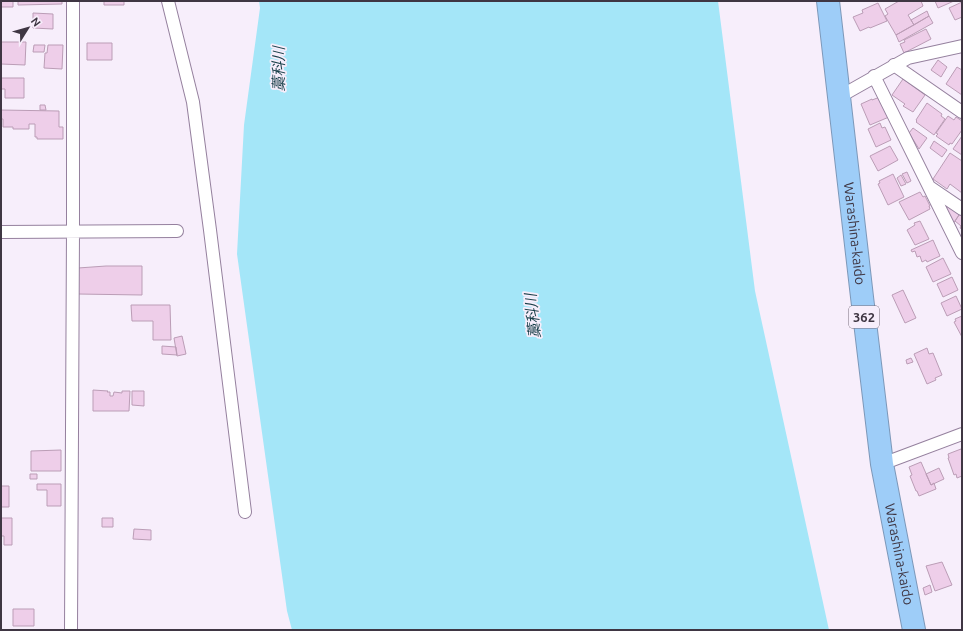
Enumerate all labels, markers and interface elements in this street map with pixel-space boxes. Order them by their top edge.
north arrow [8,8,48,48]
text: N [29,15,43,29]
water label: 藁科川 [270,45,287,92]
street label: Warashina-kaido [841,181,869,286]
water label: 藁科川 [521,291,543,339]
road number: 362 [849,306,879,328]
street label: Warashina-kaido [882,502,917,606]

